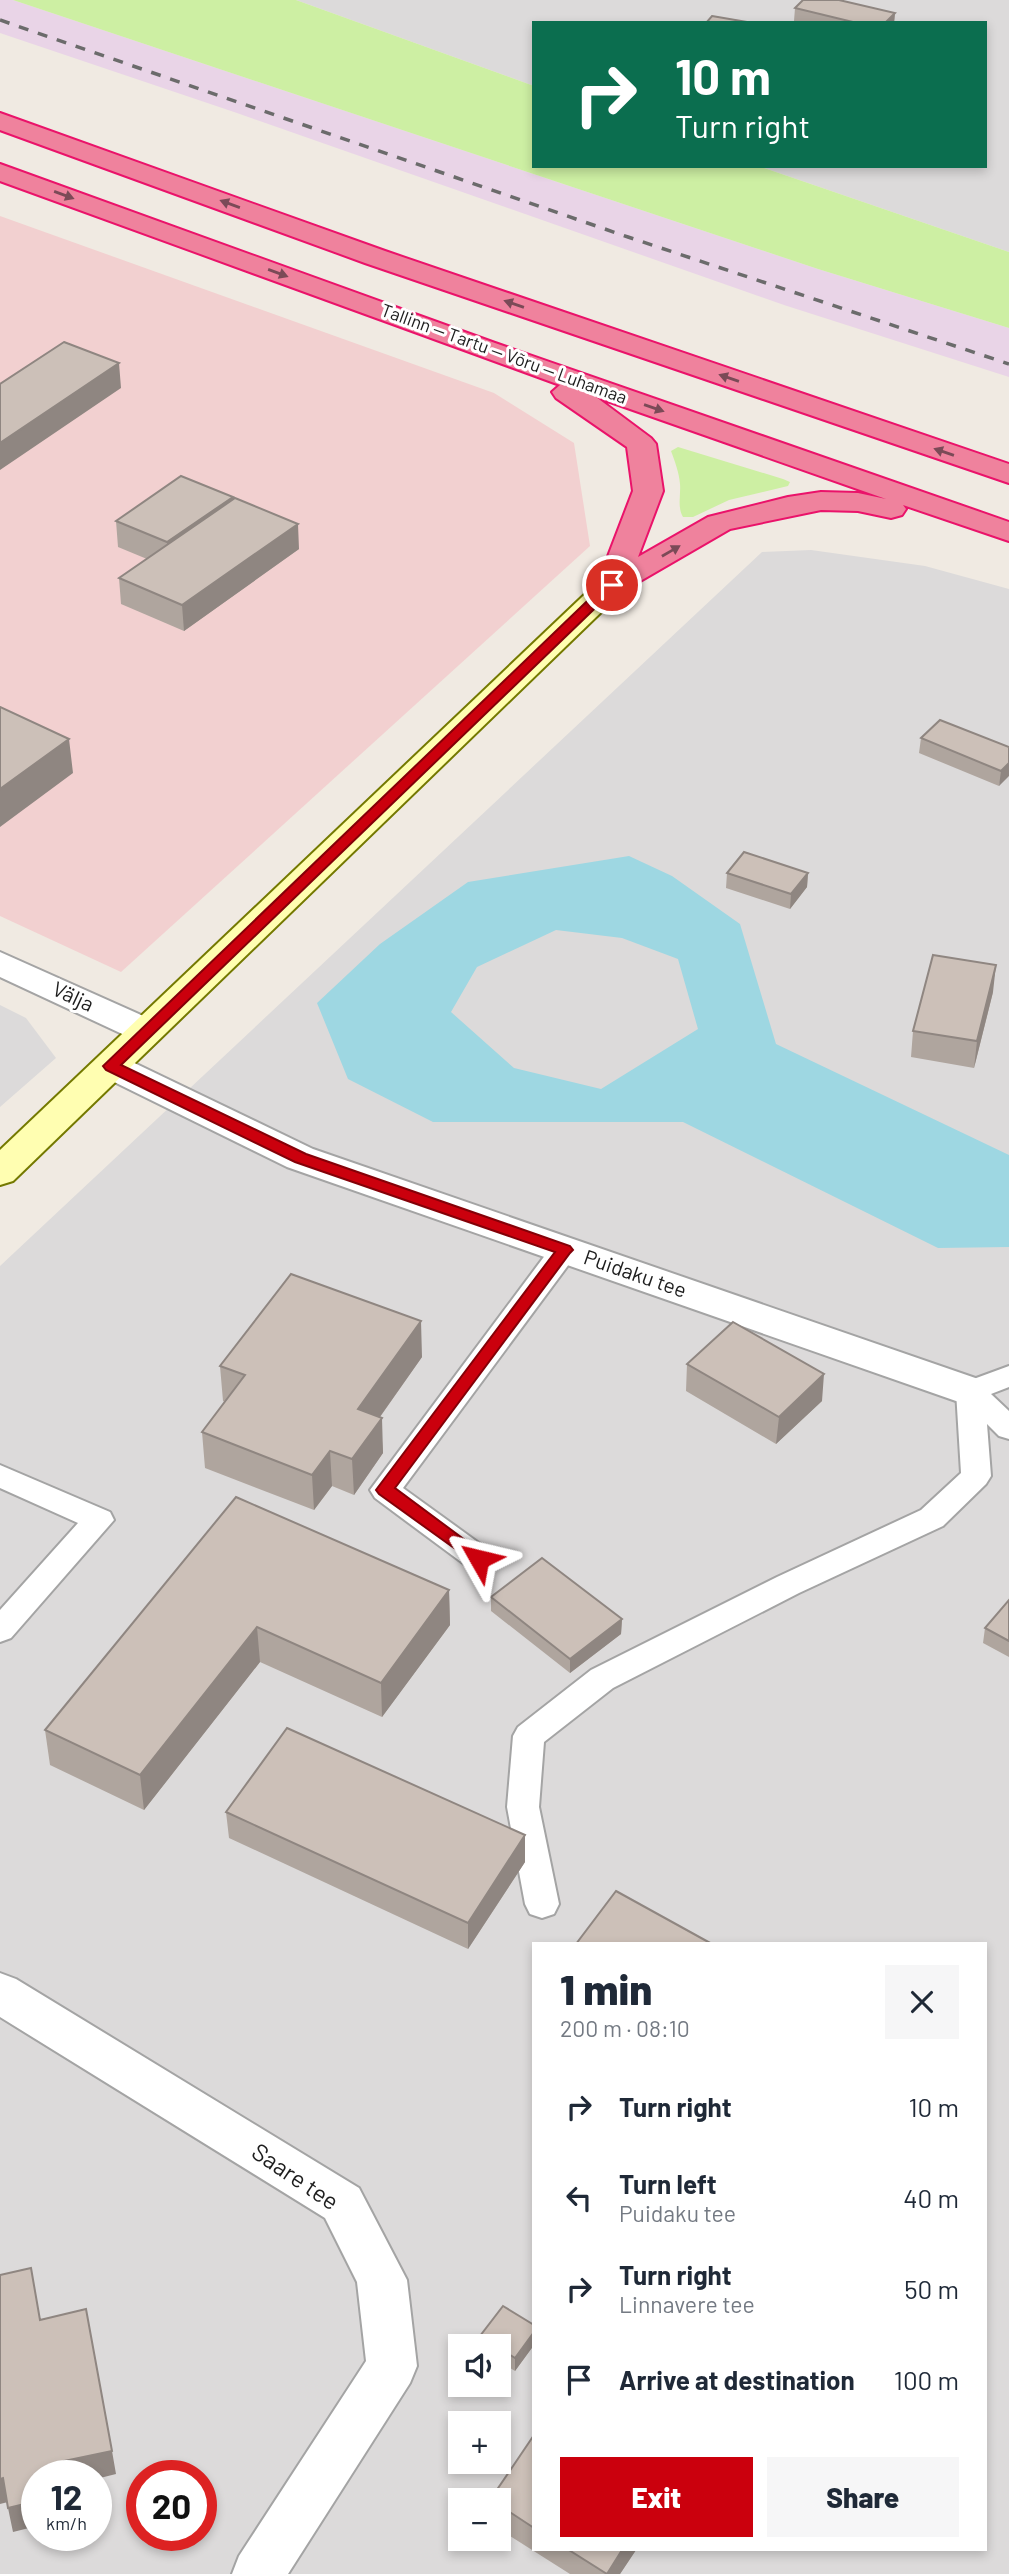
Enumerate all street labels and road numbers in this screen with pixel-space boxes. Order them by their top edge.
street label: Tallinn — Tartu — Võru — Luhamaa [378,298,630,408]
street label: Välja [49,975,98,1016]
street label: Puidaku tee [581,1243,690,1302]
street label: Saare tee [247,2136,345,2215]

